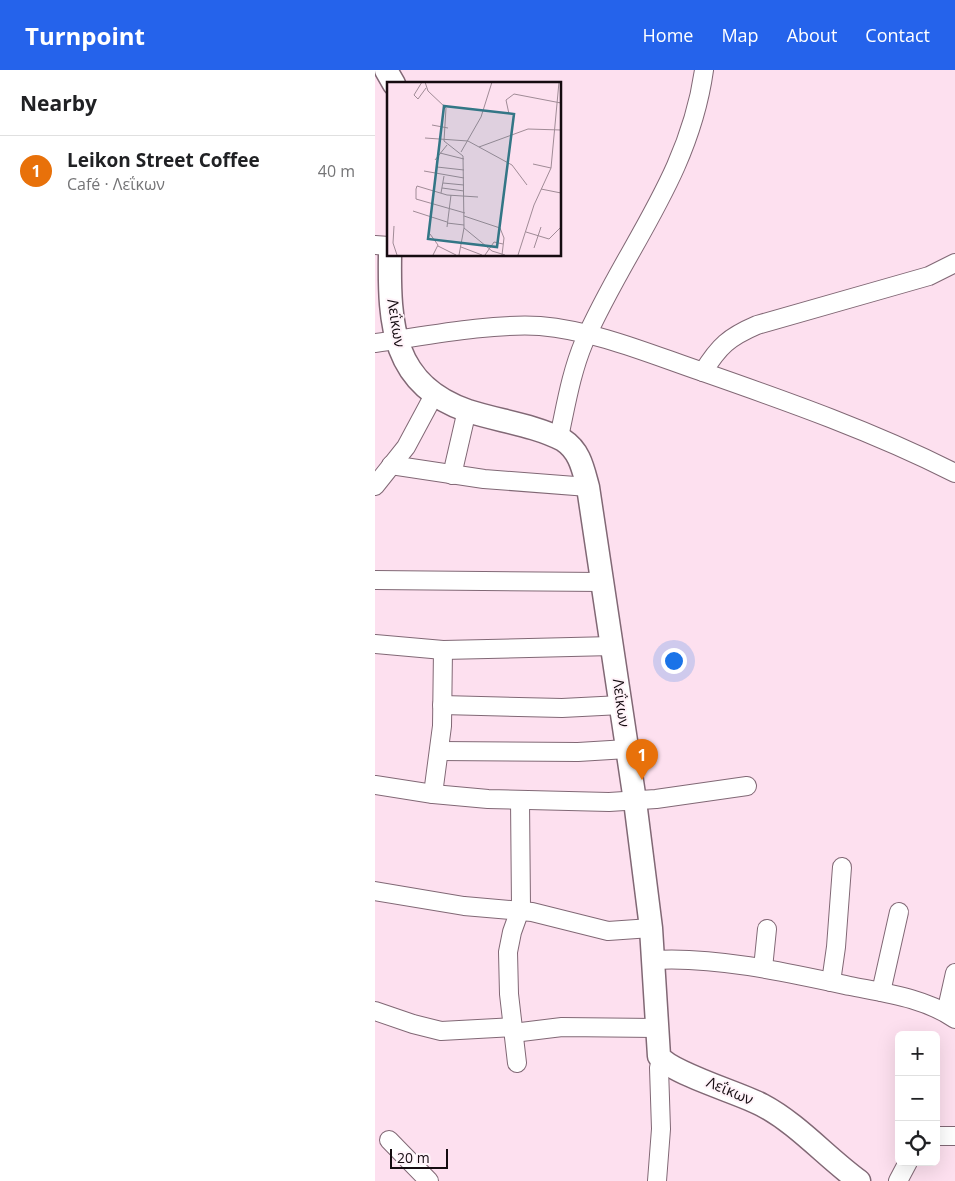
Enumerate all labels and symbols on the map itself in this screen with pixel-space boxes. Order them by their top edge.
inset map [387,82,561,256]
street label: Λεΐκων [383,297,411,349]
your location [661,648,687,674]
street label: Λεΐκων [609,677,635,728]
pin: 1 [626,739,658,780]
street label: Λεΐκων [704,1071,757,1109]
scale bar [390,1146,447,1169]

